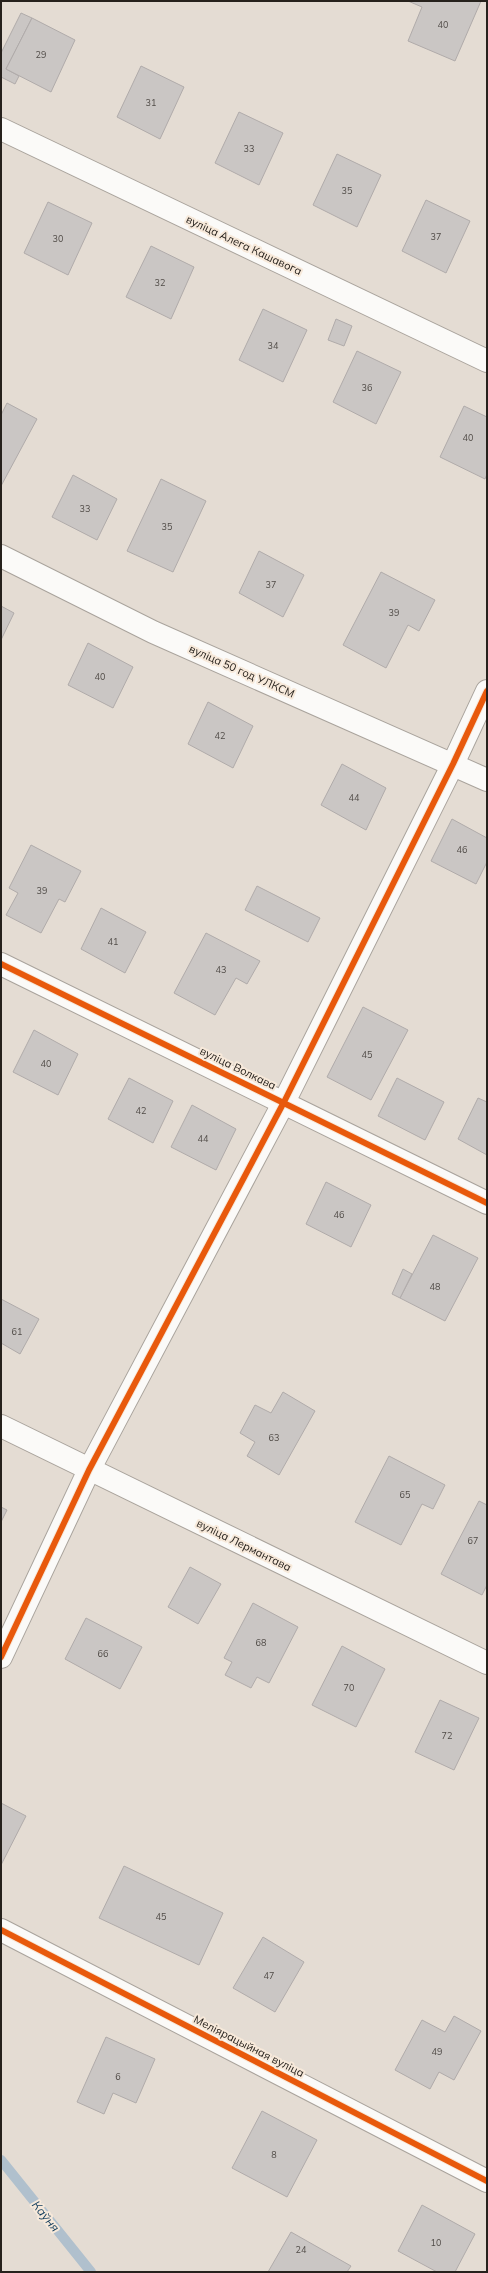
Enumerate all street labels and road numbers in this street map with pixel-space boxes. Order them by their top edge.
street label: вуліца Алега Кашавога [184,212,304,278]
street label: вуліца 50 год УЛКСМ [187,641,297,701]
street label: вуліца Волкава [198,1044,278,1092]
street label: вуліца Лермантава [194,1516,294,1574]
street label: Меліярацыйная вуліца [191,2012,307,2080]

